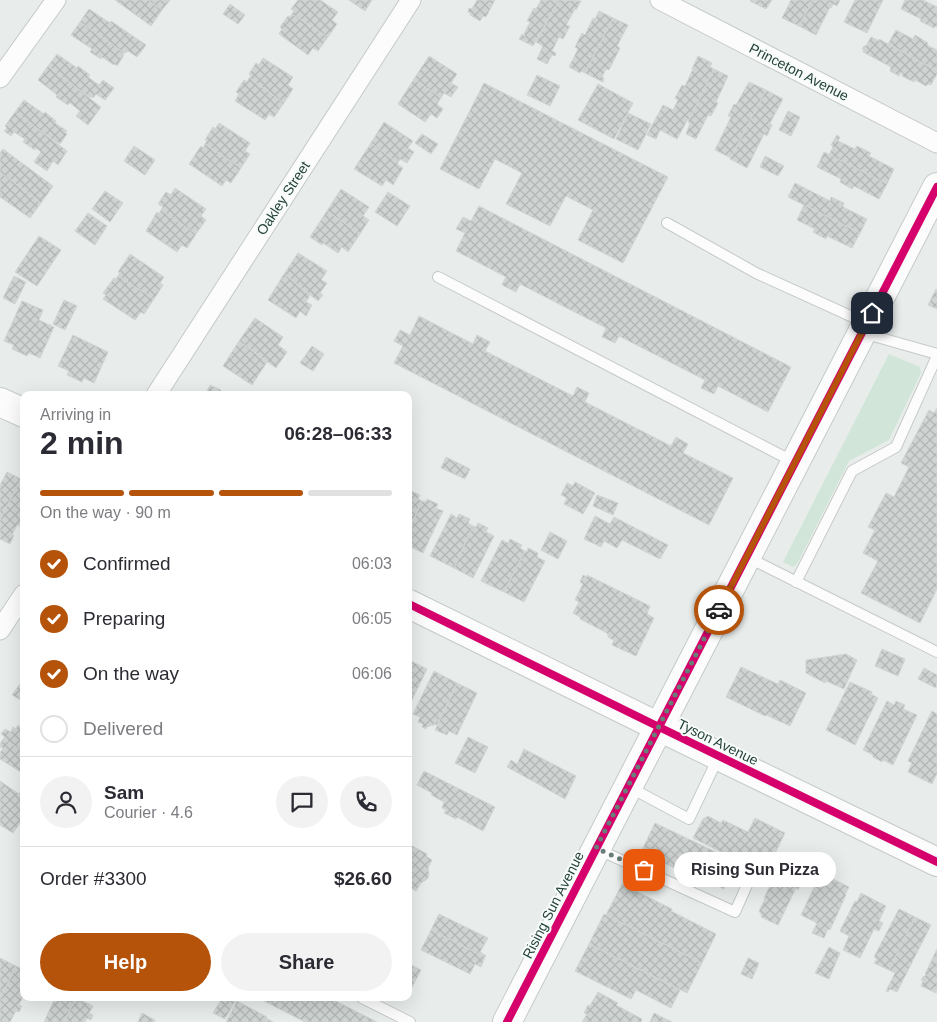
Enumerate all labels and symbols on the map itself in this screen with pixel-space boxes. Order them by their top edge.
street label: Princeton Avenue [747,40,852,104]
street label: Oakley Street [253,158,313,238]
pin [851,292,893,334]
courier [694,585,744,635]
street label: Tyson Avenue [675,716,761,769]
street label: Rising Sun Avenue [519,849,587,961]
pin [623,849,665,891]
callout: Rising Sun Pizza [674,852,836,888]

